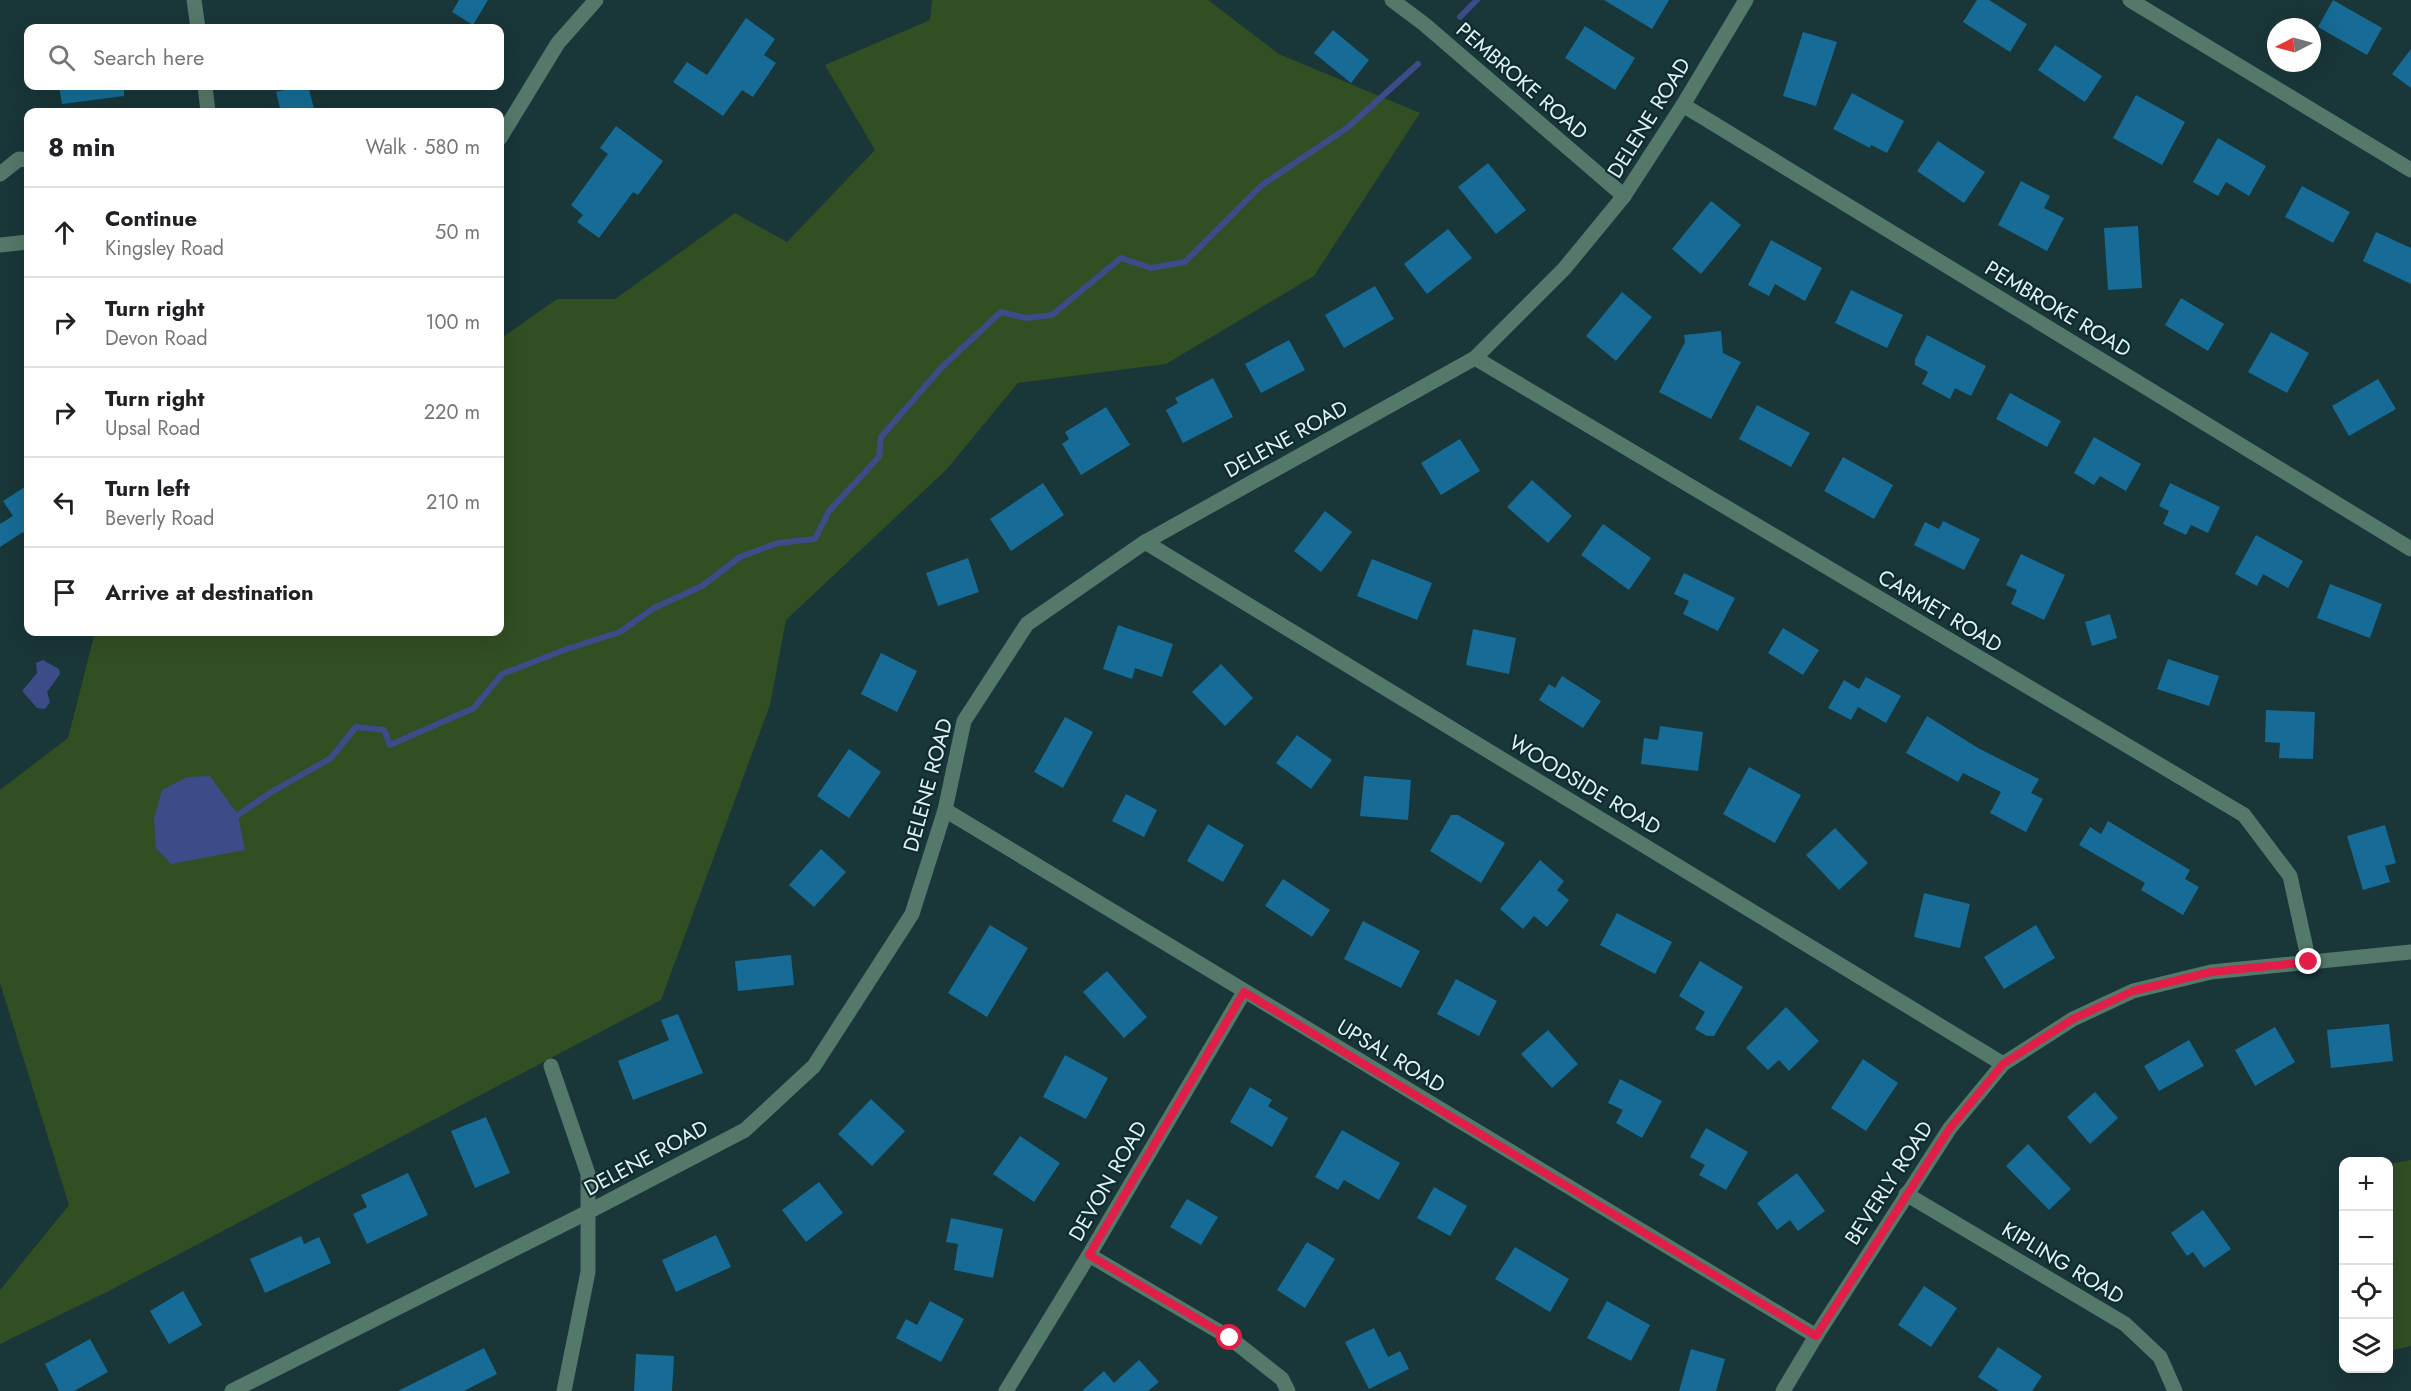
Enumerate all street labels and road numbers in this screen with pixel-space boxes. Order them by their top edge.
street label: PEMBROKE ROAD [1450,15,1594,147]
street label: DELENE ROAD [1600,52,1698,184]
street label: PEMBROKE ROAD [1979,253,2137,365]
street label: DELENE ROAD [1219,393,1353,485]
street label: CARMET ROAD [1872,562,2008,660]
street label: DELENE ROAD [896,715,960,855]
street label: WOODSIDE ROAD [1503,728,1667,842]
street label: UPSAL ROAD [1331,1012,1451,1100]
street label: DELENE ROAD [579,1113,713,1203]
street label: DEVON ROAD [1061,1115,1155,1247]
street label: BEVERLY ROAD [1838,1115,1940,1251]
street label: KIPLING ROAD [1996,1215,2130,1311]

